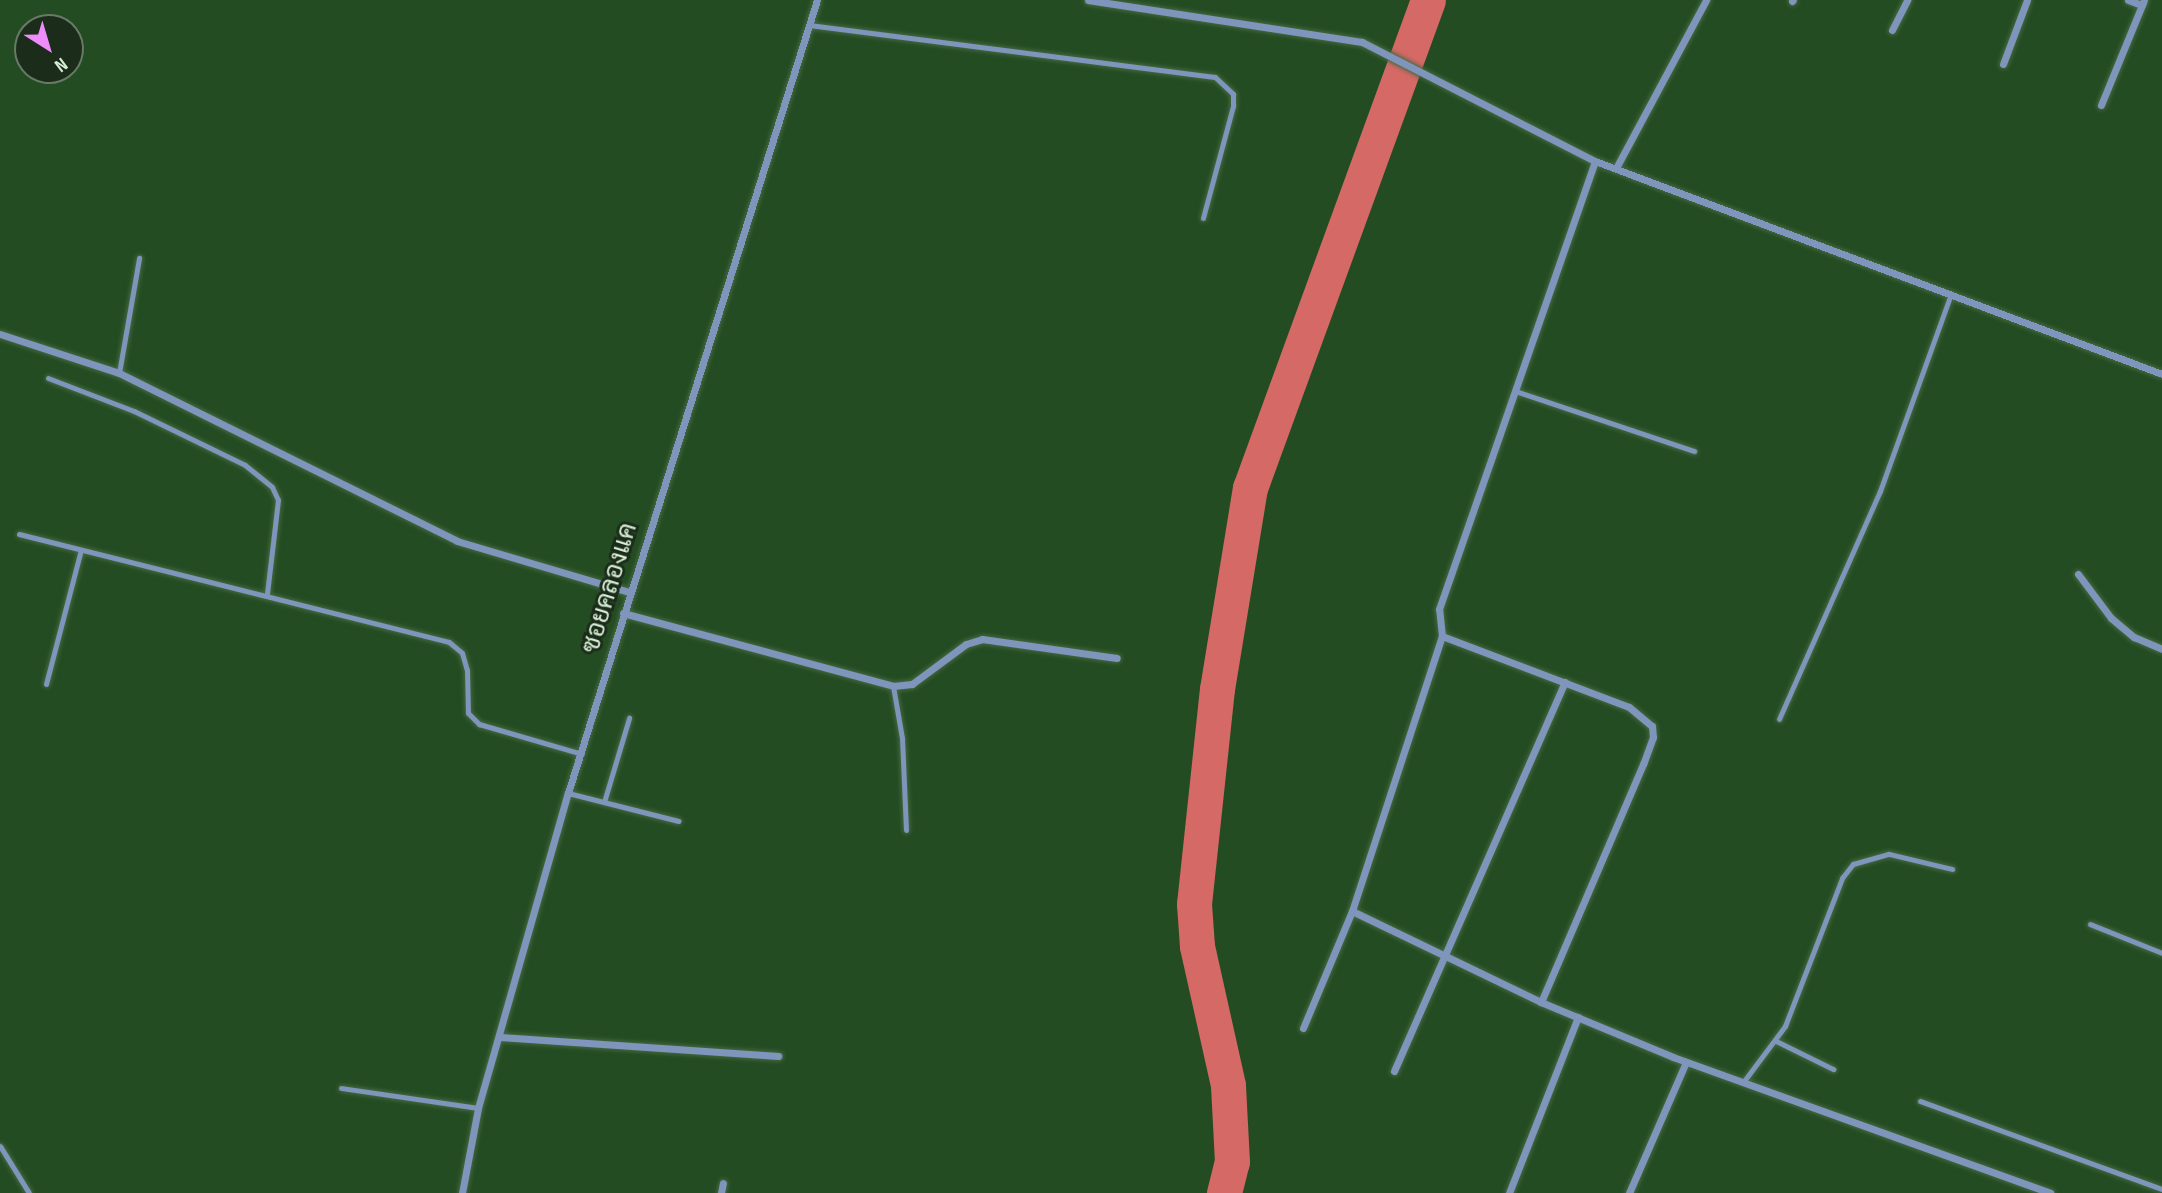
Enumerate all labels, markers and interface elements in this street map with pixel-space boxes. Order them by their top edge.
north arrow [14,14,84,84]
text: N [50,52,72,77]
street label: ซอยคลองแค [575,519,645,657]

